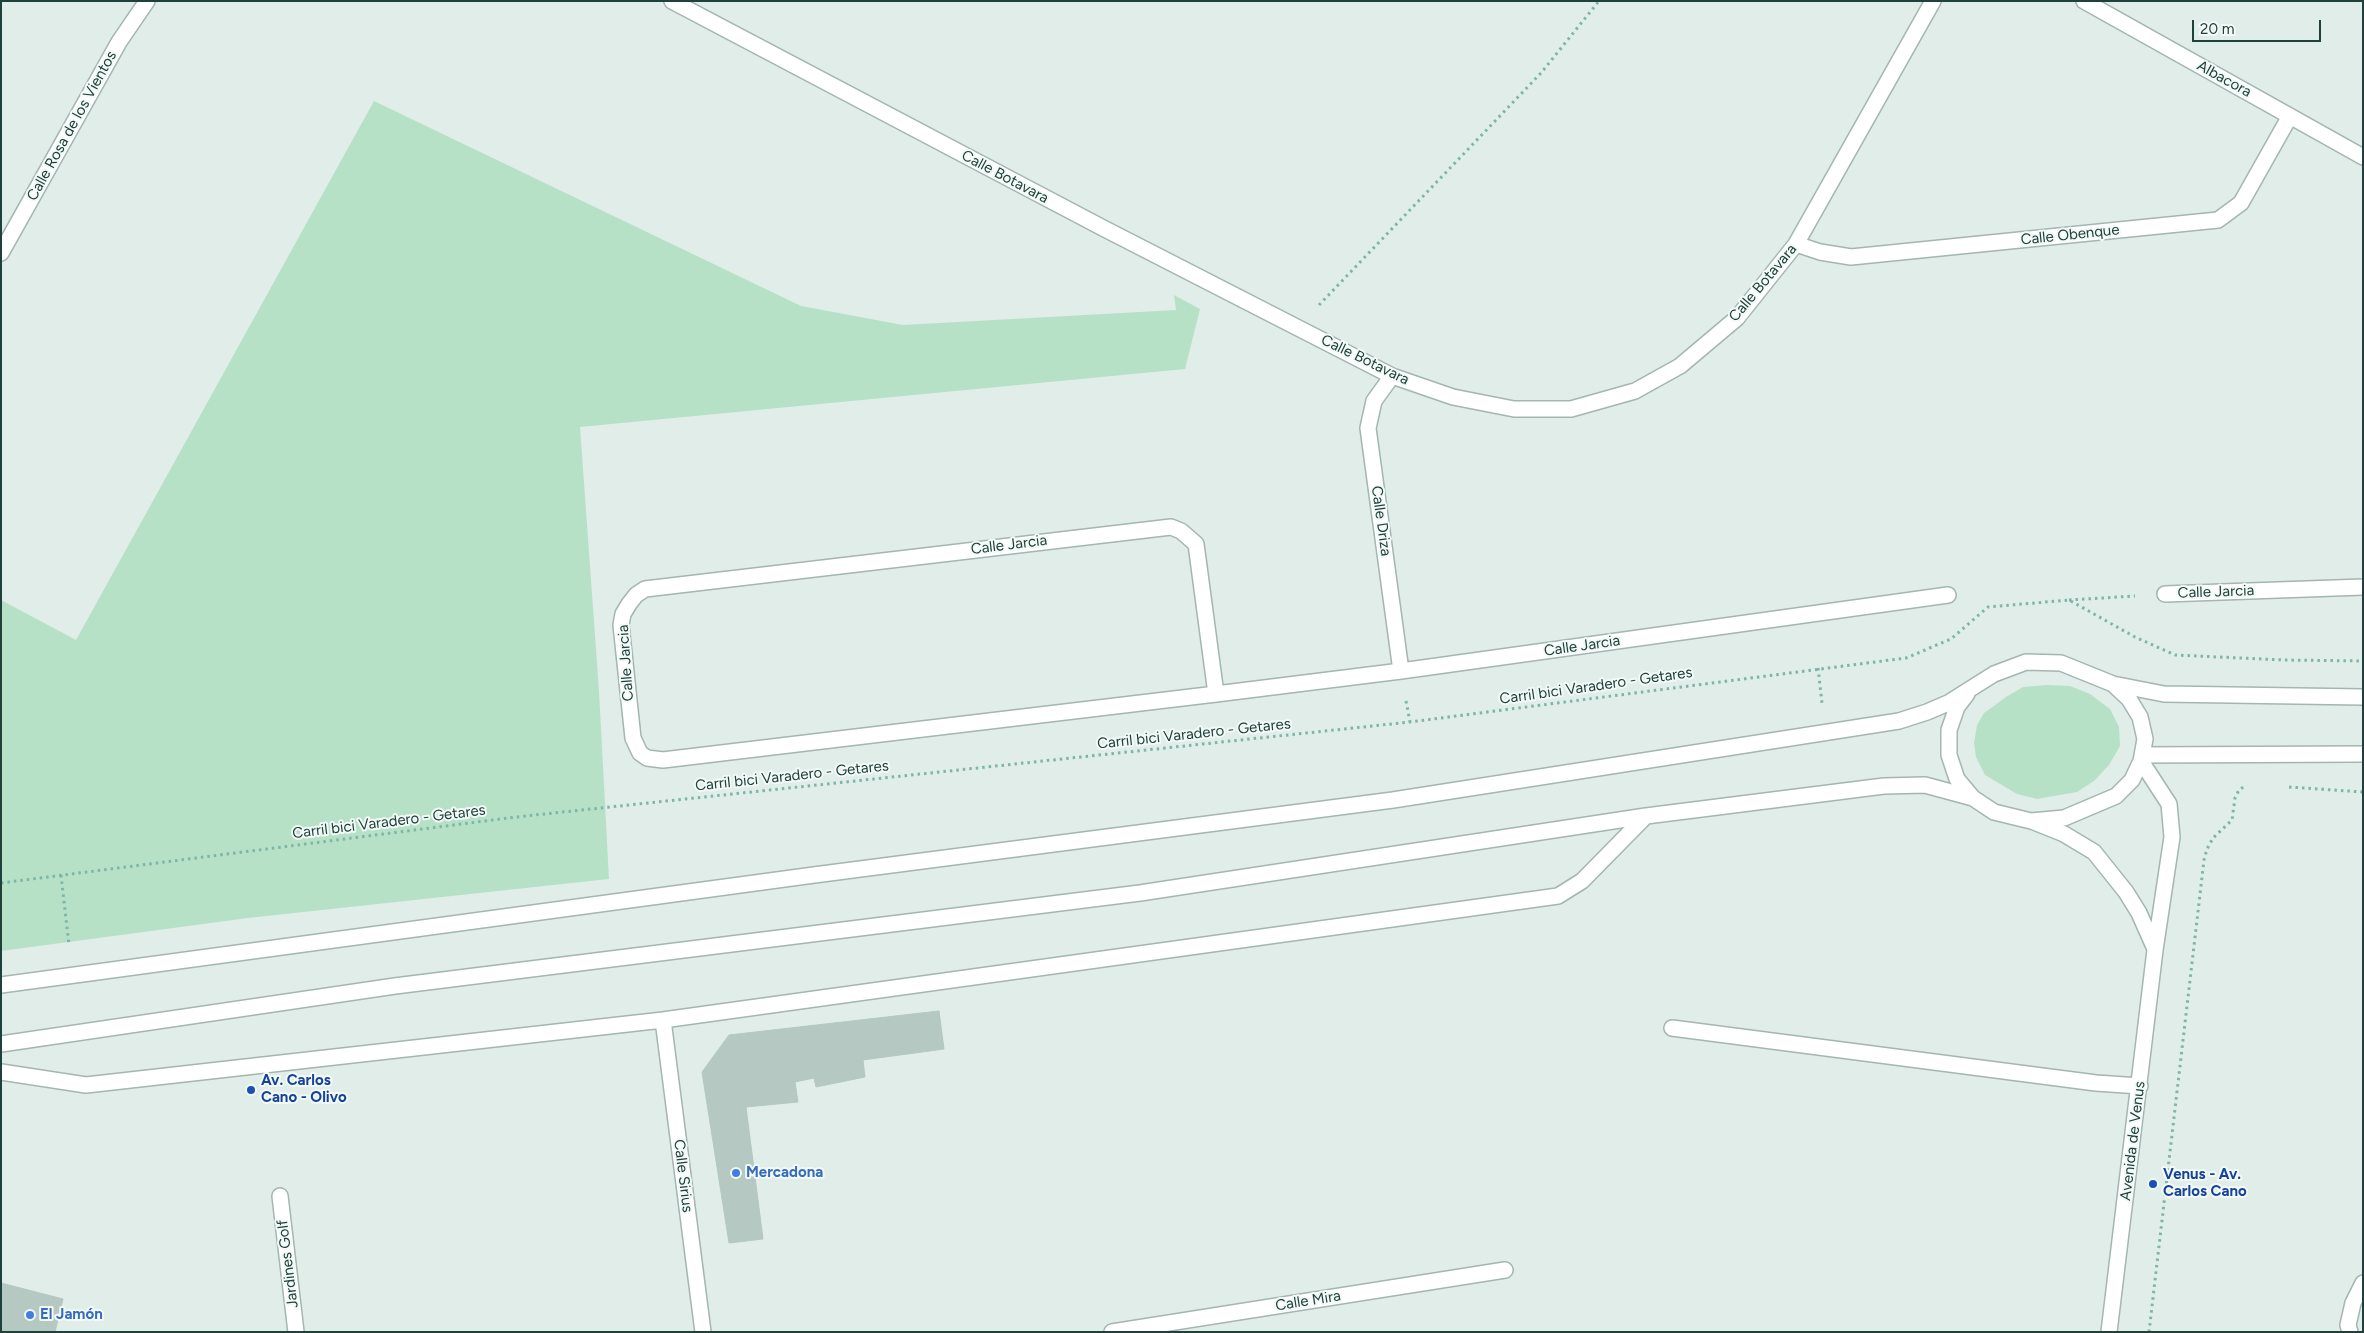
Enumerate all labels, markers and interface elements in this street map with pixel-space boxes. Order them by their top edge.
scale bar [2194,10,2323,42]
text: 20 m [2200,20,2234,38]
street label: Calle Rosa de los Vientos [23,48,121,204]
street label: Albacora [2194,57,2254,101]
street label: Calle Botavara [958,147,1052,207]
street label: Calle Obenque [2020,221,2120,249]
street label: Calle Botavara [1725,240,1801,326]
street label: Calle Botavara [1318,331,1412,389]
street label: Calle Driza [1367,485,1395,557]
street label: Calle Jarcia [970,531,1048,559]
street label: Calle Jarcia [2177,582,2255,602]
street label: Calle Jarcia [614,624,638,702]
street label: Calle Jarcia [1543,632,1621,660]
street label: Carril bici Varadero - Getares [1499,664,1693,708]
street label: Carril bici Varadero - Getares [1096,715,1292,753]
street label: Carril bici Varadero - Getares [694,757,890,795]
street label: Carril bici Varadero - Getares [291,801,487,843]
place label: Av. Carlos Cano - Olivo [261,1072,347,1107]
street label: Avenida de Venus [2117,1080,2149,1202]
marker: Av. Carlos Cano - Olivo [245,1084,257,1096]
street label: Calle Sirius [670,1138,696,1214]
place label: Mercadona [746,1164,823,1182]
place label: Venus - Av. Carlos Cano [2163,1166,2247,1201]
marker: Mercadona [730,1167,742,1179]
marker: Venus - Av. Carlos Cano [2147,1178,2159,1190]
street label: Jardines Golf [274,1219,302,1309]
street label: Calle Mira [1274,1287,1342,1315]
place label: El Jamón [40,1306,103,1324]
marker: El Jamón [24,1309,36,1321]

